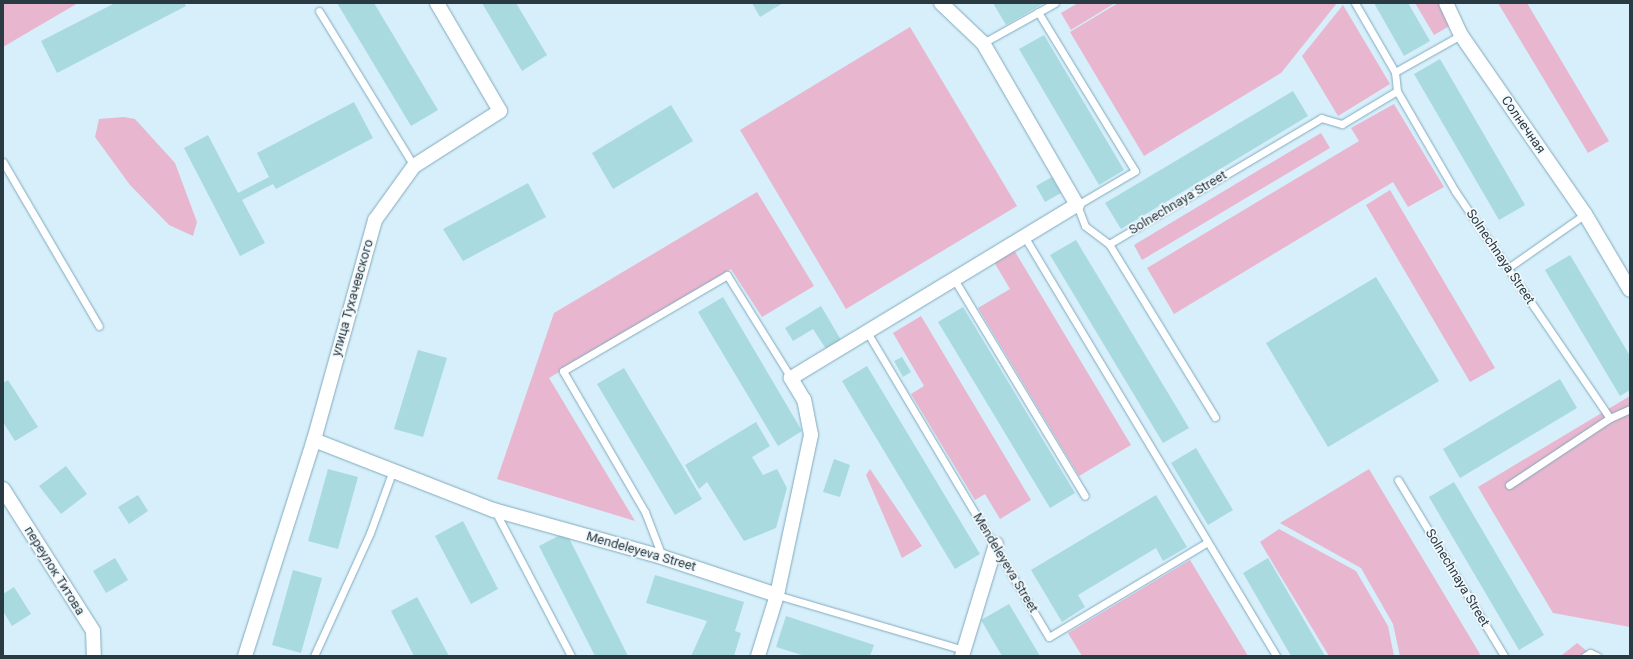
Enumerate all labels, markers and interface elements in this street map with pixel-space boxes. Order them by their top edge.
street label: Солнечная [1498,93,1548,157]
street label: Solnechnaya Street [1126,168,1230,238]
street label: Solnechnaya Street [1462,207,1538,307]
street label: улица Тухачевского [329,238,377,358]
street label: Mendeleyeva Street [969,510,1041,616]
street label: переулок Титова [20,524,88,618]
street label: Solnechnaya Street [1422,526,1492,630]
street label: Mendeleyeva Street [584,529,698,575]

